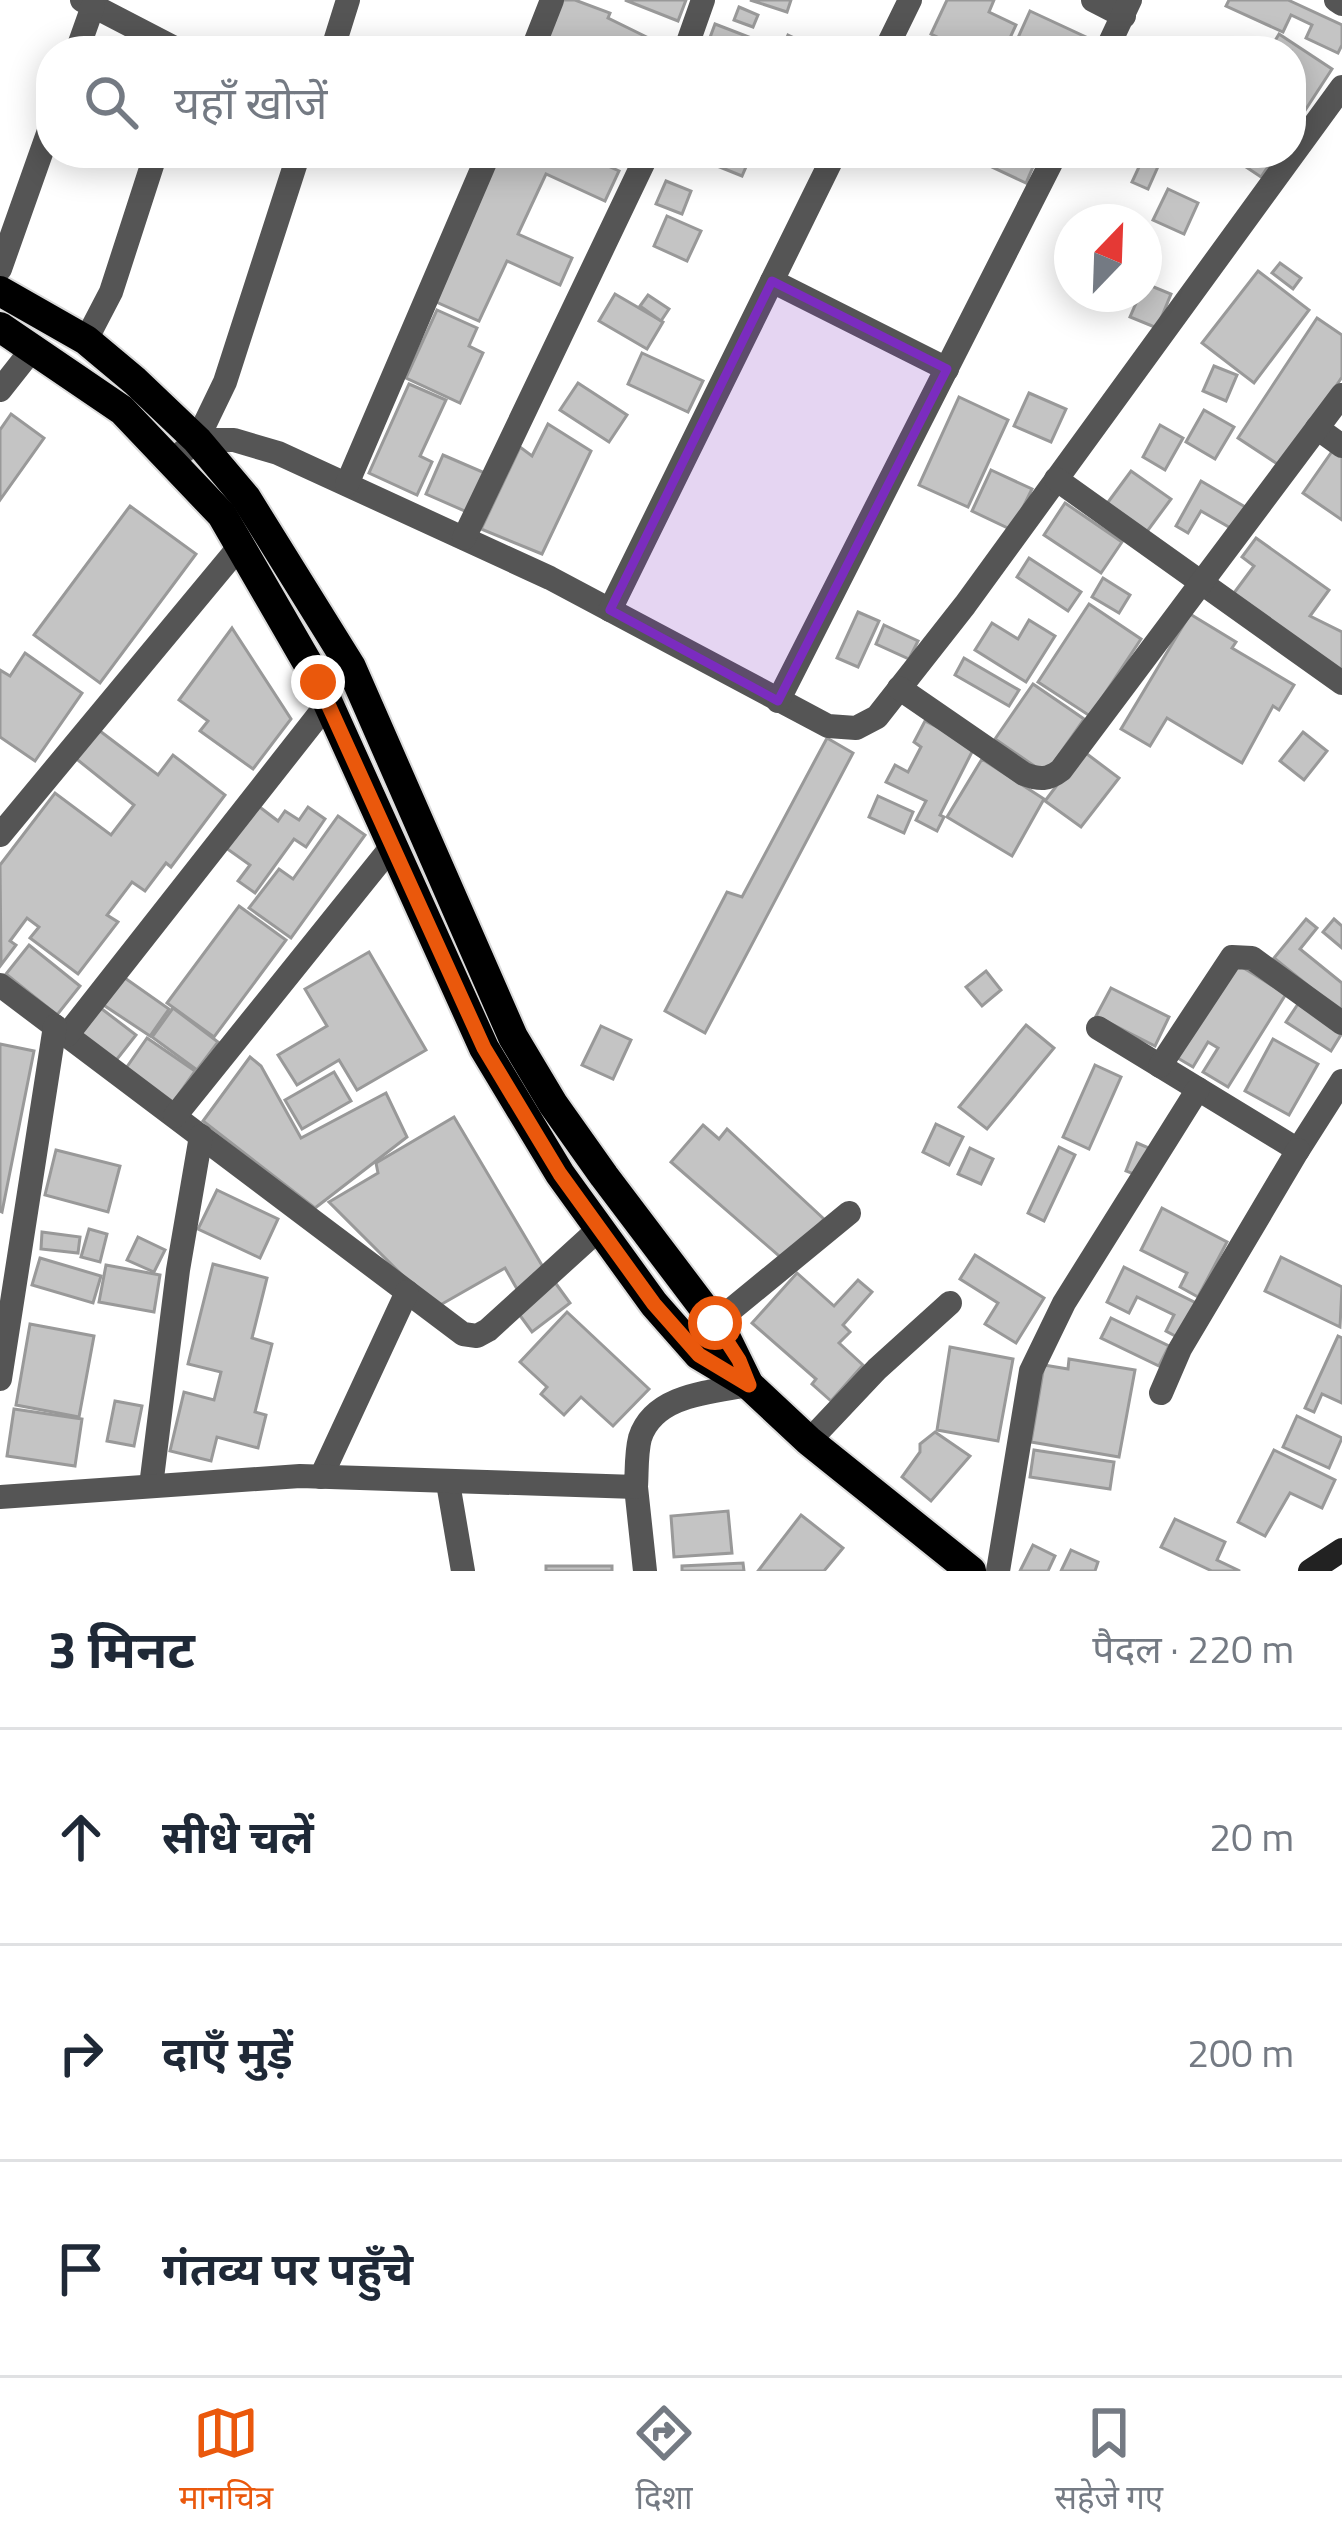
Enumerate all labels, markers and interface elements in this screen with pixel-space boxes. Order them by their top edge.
search box [36,36,1306,168]
text: यहाँ खोजें [174,68,327,136]
icon: search [78,69,144,135]
north arrow [1054,204,1162,312]
route end [291,655,345,709]
route start [688,1296,742,1350]
text: 3 मिनट [48,1610,195,1688]
text: पैदल · 220 m [1092,1619,1294,1678]
text: सीधे चलें [162,1802,314,1870]
icon: ahead [48,1804,114,1870]
text: 20 m [1209,1807,1294,1866]
text: दाएँ मुड़ें [162,2018,293,2086]
icon: right [48,2020,114,2086]
text: 200 m [1187,2023,1294,2082]
text: गंतव्य पर पहुँचे [162,2234,413,2302]
icon: arrive [48,2236,114,2302]
tab: मानचित्र [179,2400,273,2522]
tab: दिशा [631,2400,697,2522]
tab: सहेजे गए [1055,2400,1163,2522]

